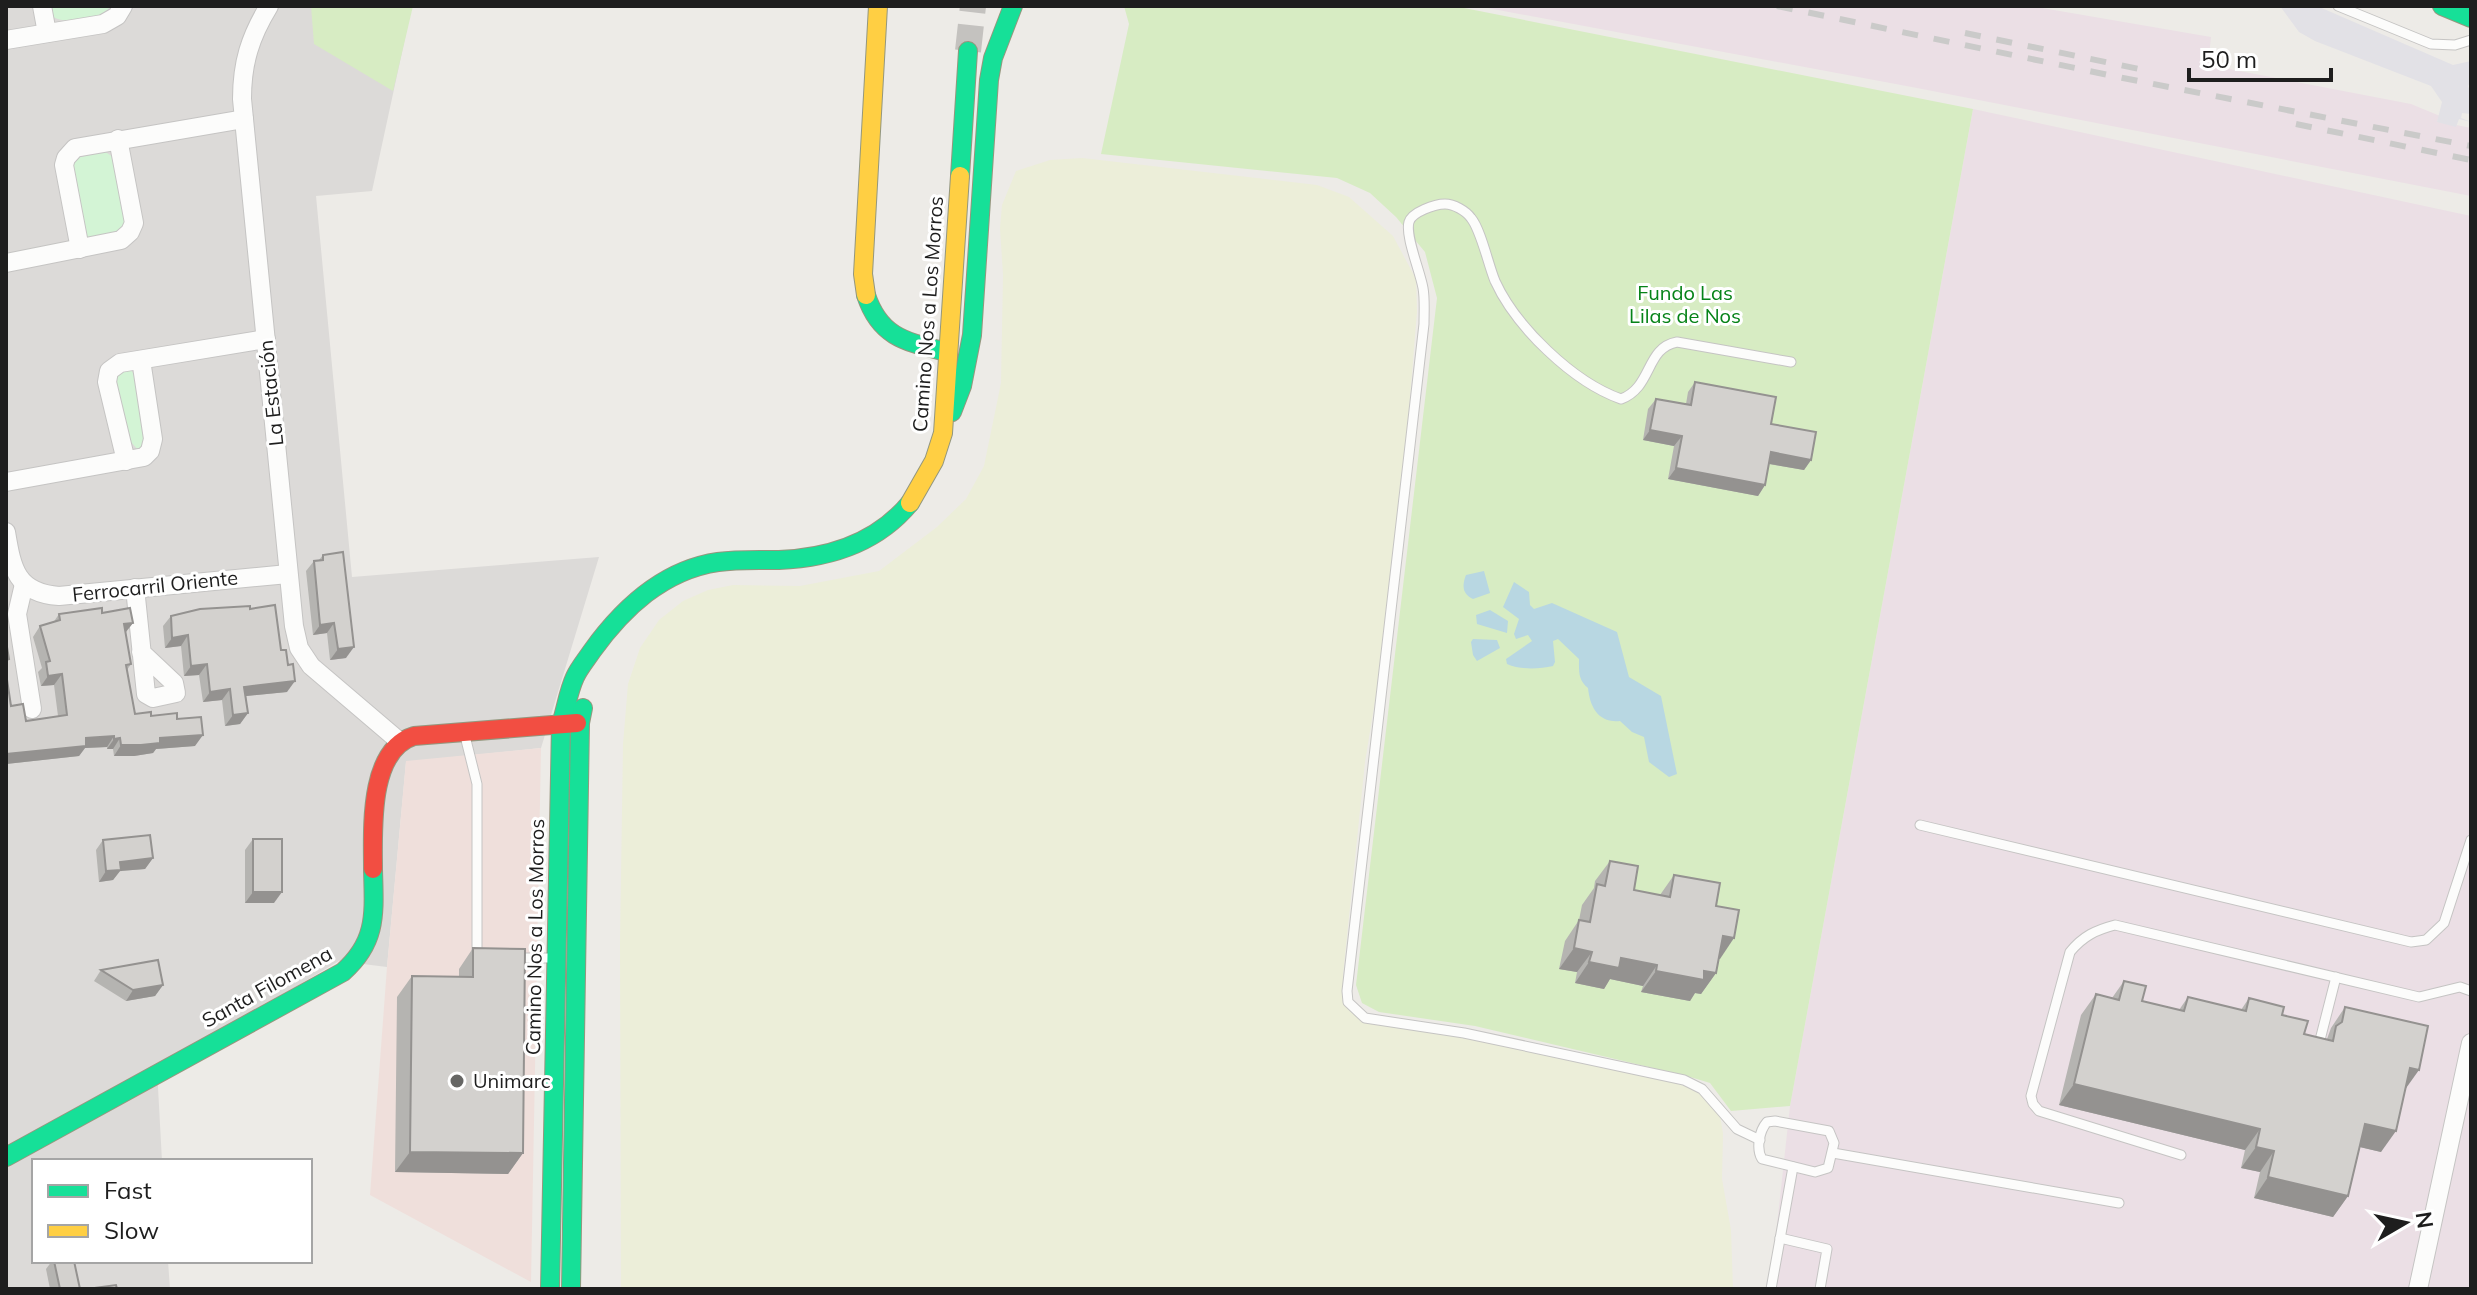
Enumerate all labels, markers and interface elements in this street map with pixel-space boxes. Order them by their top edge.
scale bar [2189,32,2331,82]
text: 50 m [2201,44,2257,74]
street label: Camino Nos a Los Morros [907,195,948,433]
park label: Fundo Las Lilas de Nos [1629,280,1741,328]
street label: La Estación [253,339,288,447]
street label: Ferrocarril Oriente [71,564,239,607]
street label: Camino Nos a Los Morros [520,819,549,1055]
street label: Santa Filomena [197,941,336,1033]
place label: Unimarc [473,1068,551,1093]
marker: Unimarc [448,1072,466,1090]
legend [32,1159,312,1263]
text: Fast [104,1175,152,1205]
north arrow [2365,1183,2445,1263]
text: N [2410,1209,2440,1230]
text: Slow [104,1215,159,1245]

